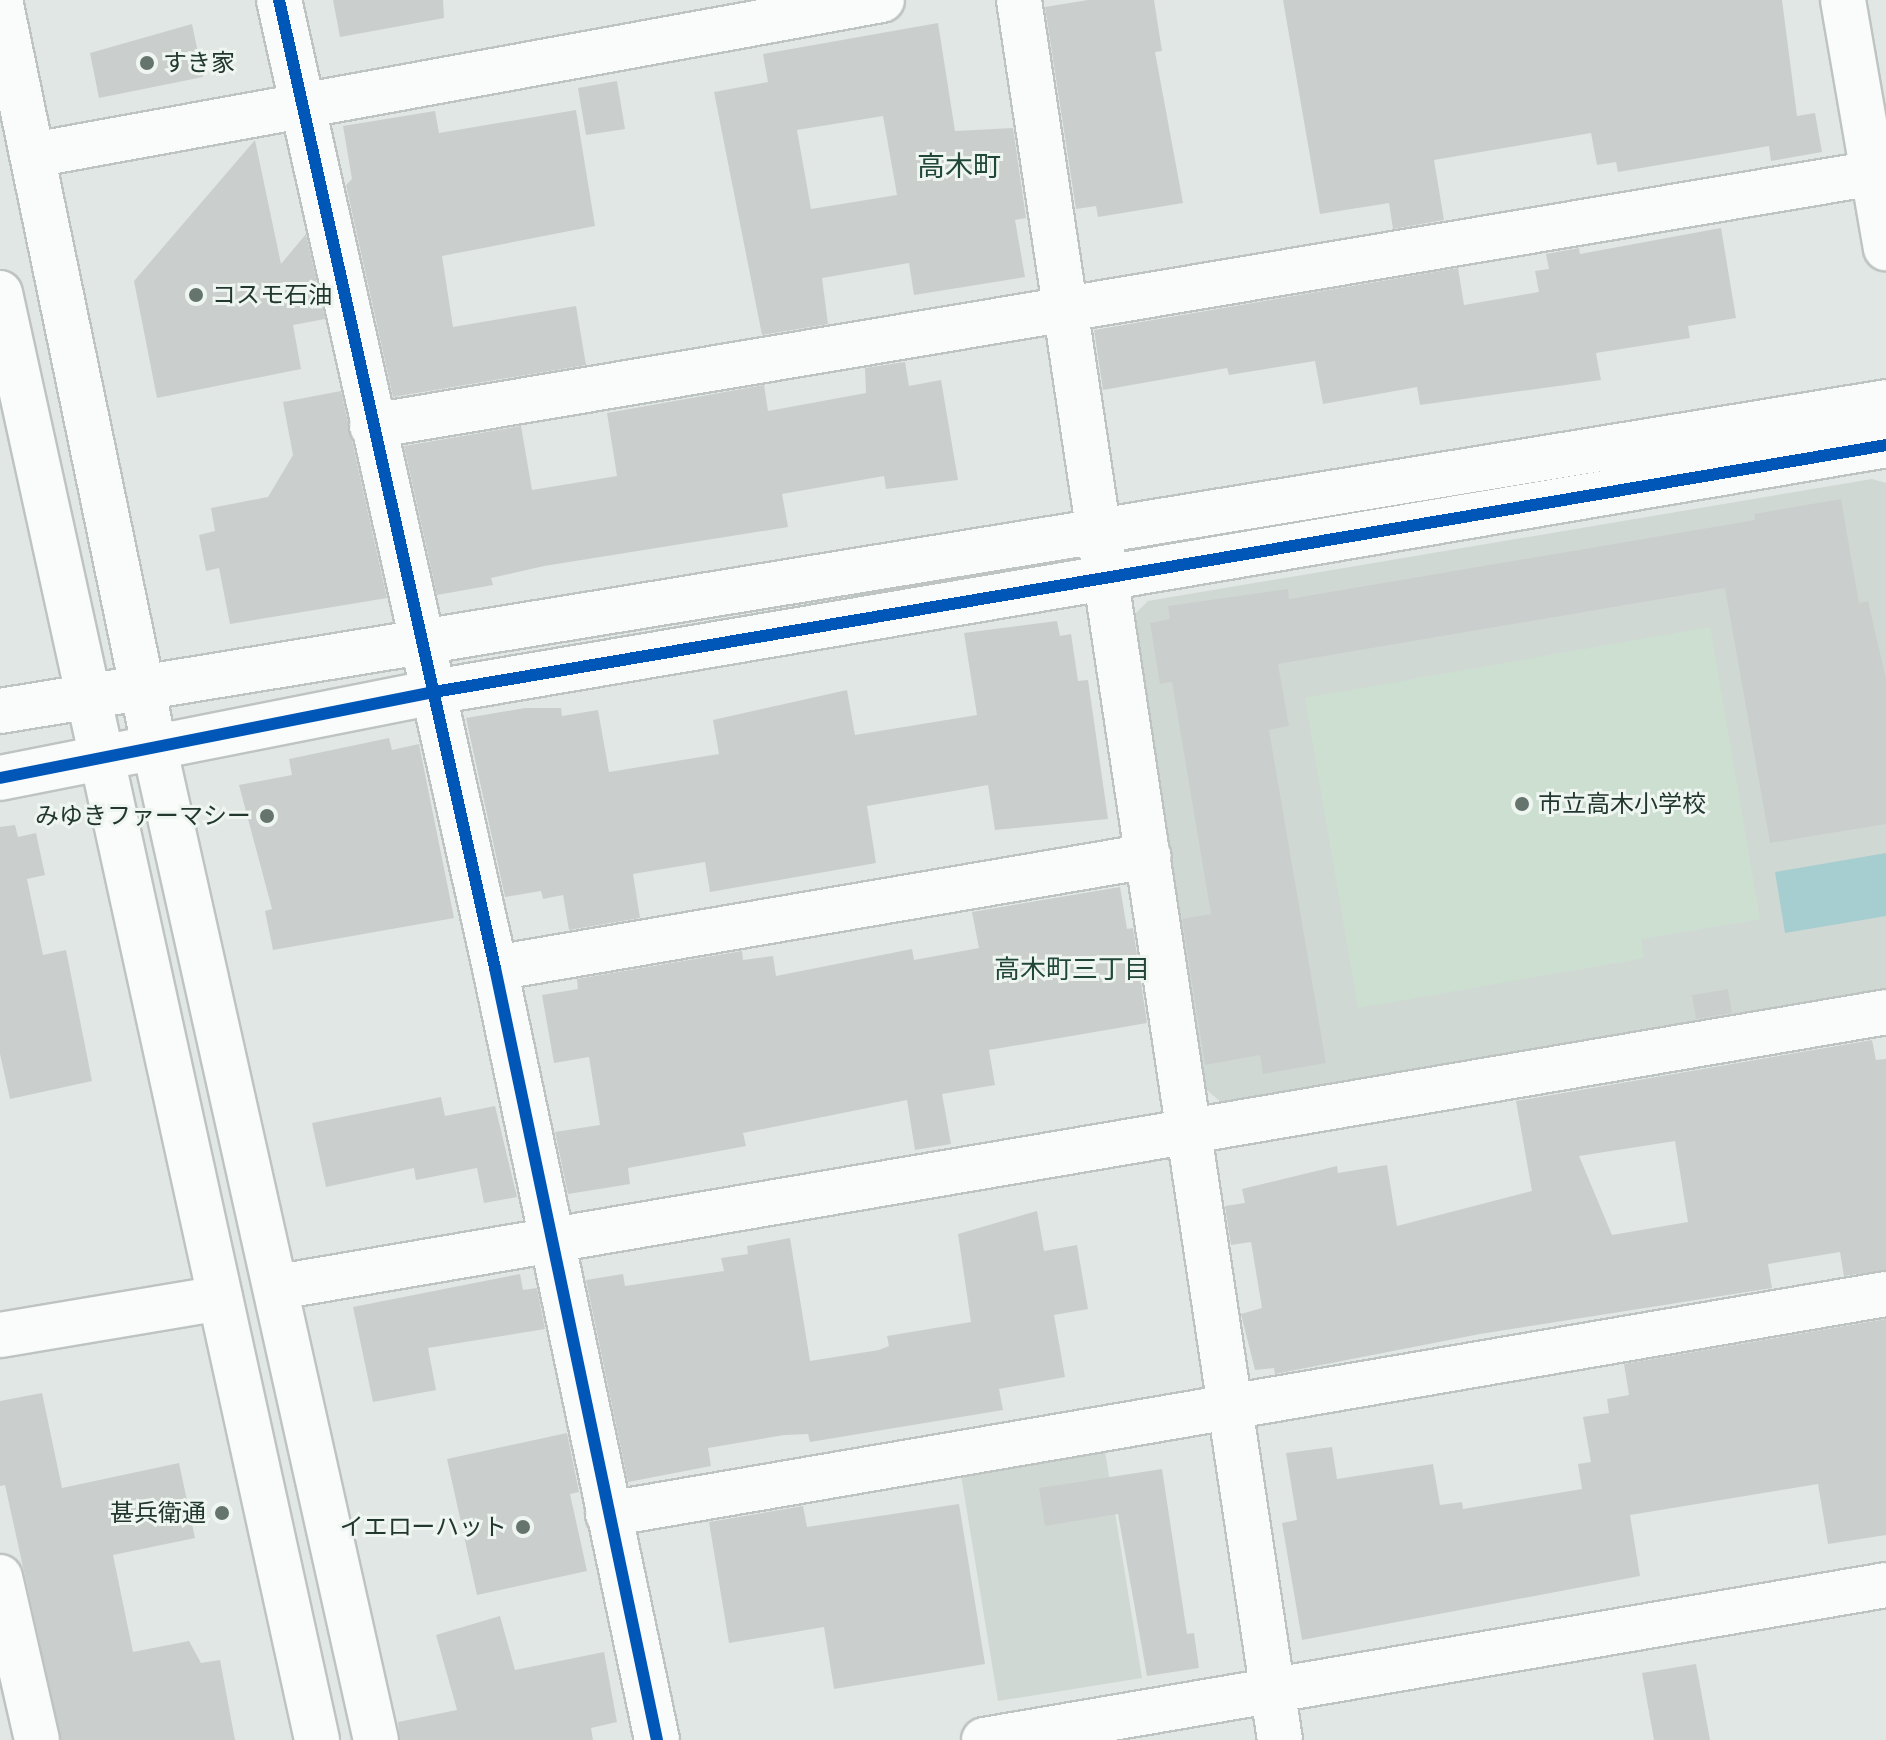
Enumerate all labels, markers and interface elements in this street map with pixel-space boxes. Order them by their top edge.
place label: すき家 [163,49,235,77]
marker: すき家 [138,54,156,72]
district label: 高木町 [917,149,1001,183]
place label: コスモ石油 [212,281,332,309]
marker: コスモ石油 [187,286,205,304]
place label: 市立高木小学校 [1538,790,1706,818]
marker: 市立高木小学校 [1513,795,1531,813]
place label: みゆきファーマシー [35,802,251,830]
marker: みゆきファーマシー [258,807,276,825]
district label: 高木町三丁目 [994,954,1150,986]
place label: 甚兵衛通 [110,1499,206,1527]
marker: 甚兵衛通 [213,1504,231,1522]
place label: イエローハット [339,1513,507,1541]
marker: イエローハット [514,1518,532,1536]

